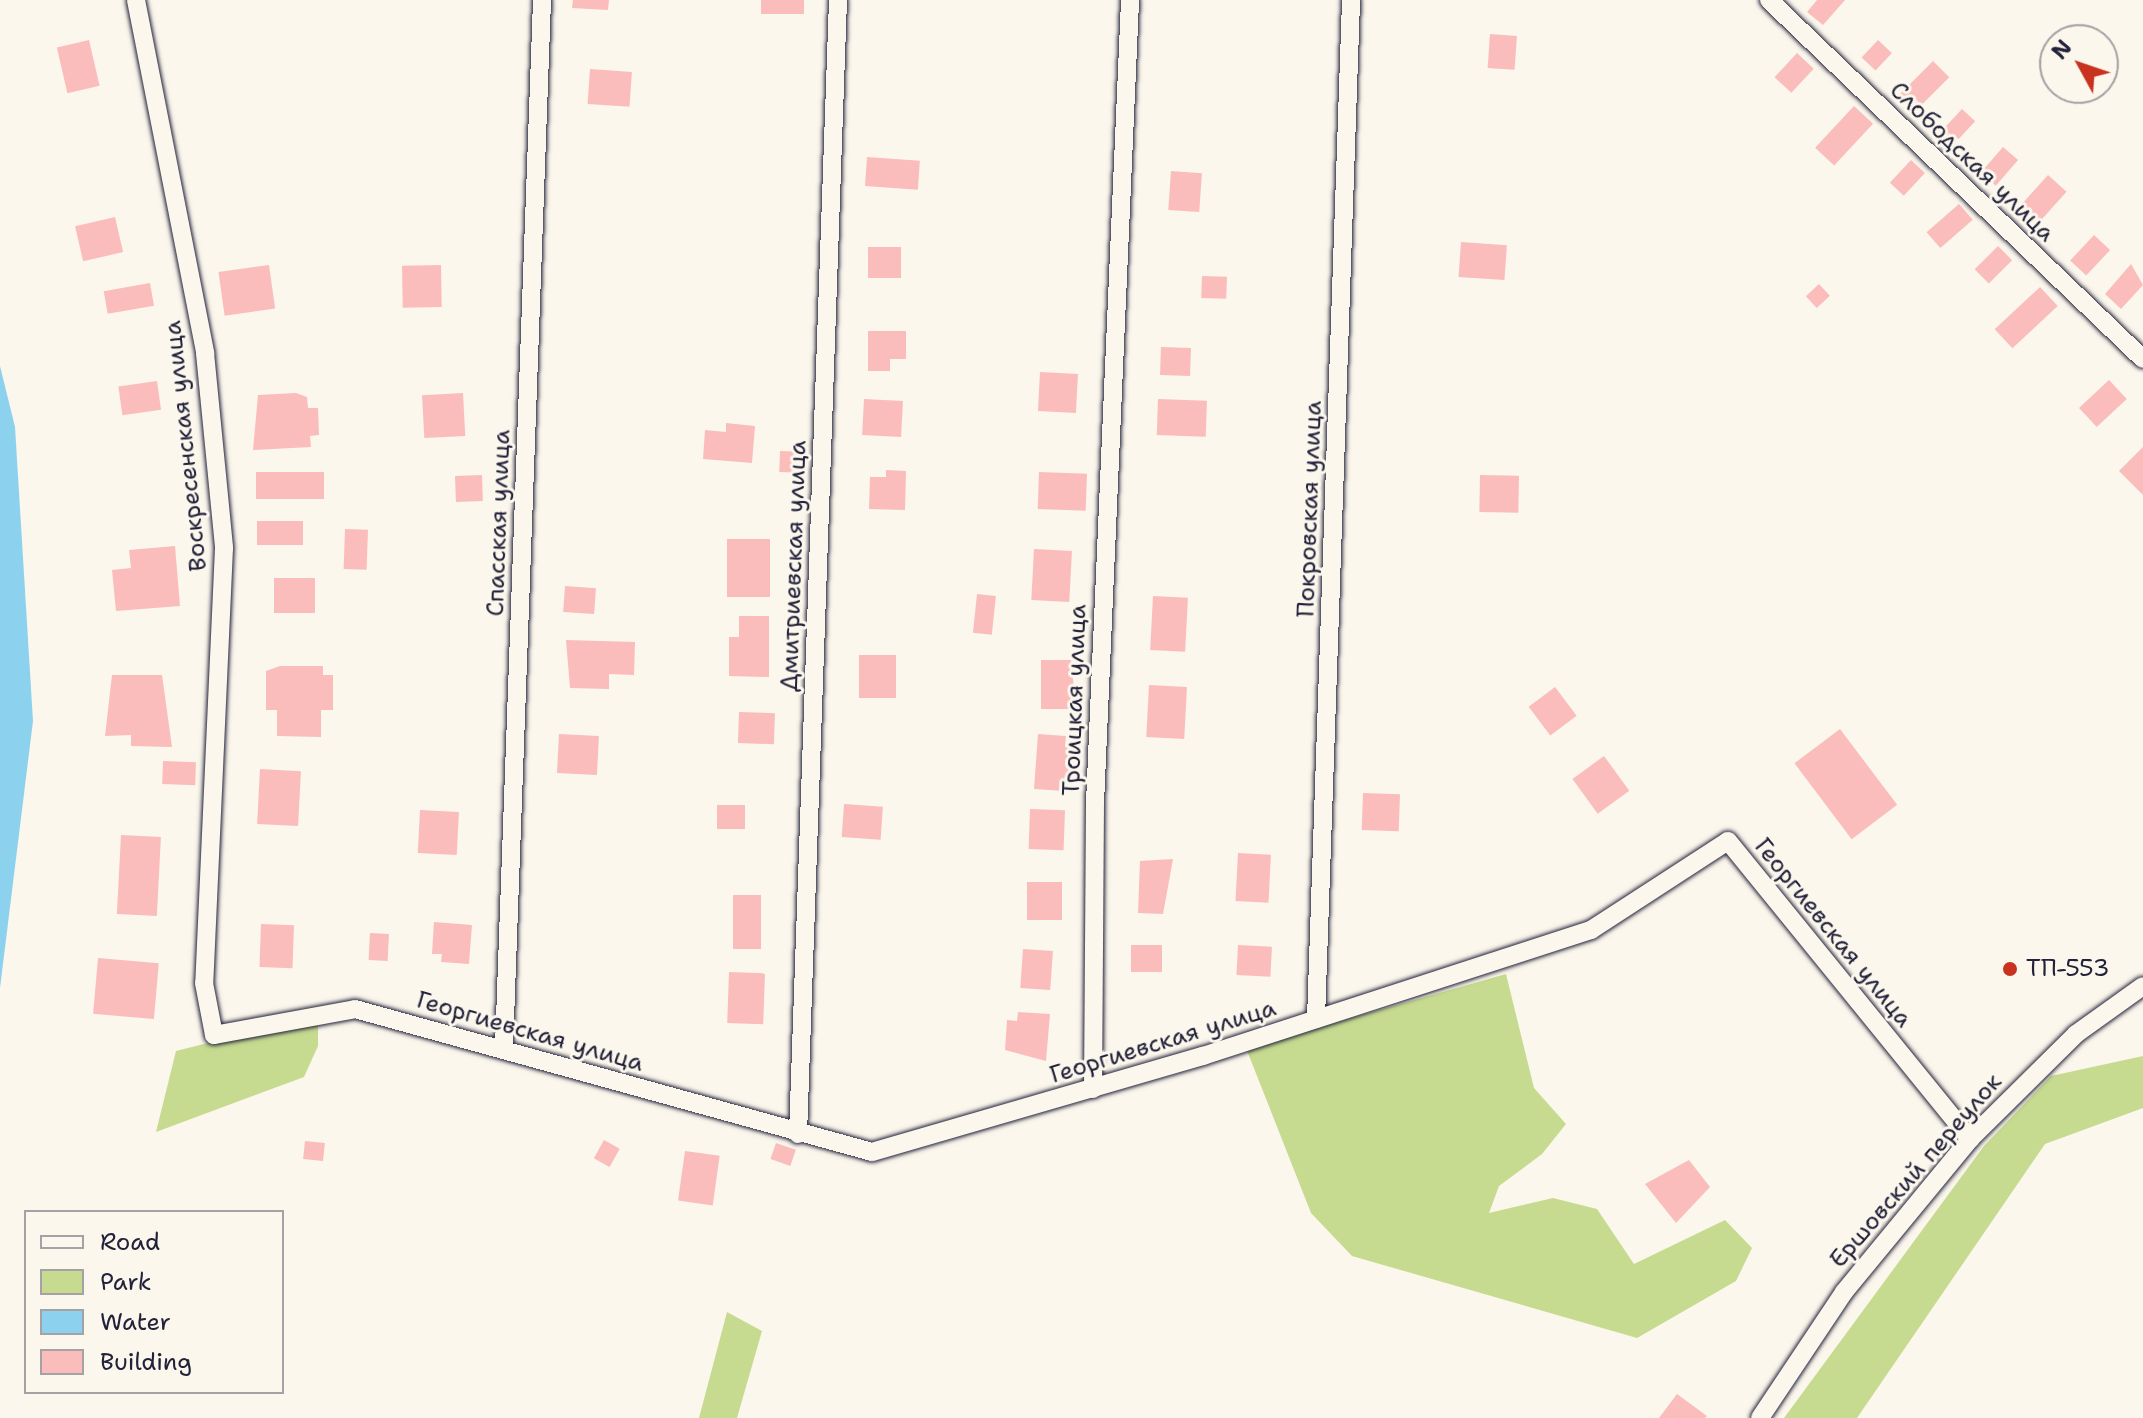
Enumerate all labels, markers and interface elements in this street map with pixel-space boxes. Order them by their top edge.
north arrow [2039,24,2119,104]
text: N [2045,34,2078,66]
street label: Слободская улица [1884,76,2060,248]
street label: Воскресенская улица [159,319,213,573]
street label: Покровская улица [1292,400,1328,618]
street label: Спасская улица [481,429,517,617]
street label: Дмитриевская улица [775,440,813,692]
street label: Троицкая улица [1057,604,1093,796]
street label: Георгиевская улица [1748,833,1918,1033]
place label: ТП-553 [2026,955,2109,983]
marker: ТП-553 [2001,960,2019,978]
street label: Георгиевская улица [413,986,647,1078]
street label: Георгиевская улица [1046,994,1280,1090]
street label: Ершовский переулок [1824,1068,2008,1274]
legend [24,1210,284,1394]
text: Road [100,1226,160,1258]
text: Park [100,1266,152,1298]
text: Water [100,1306,171,1338]
text: Building [100,1346,192,1378]

